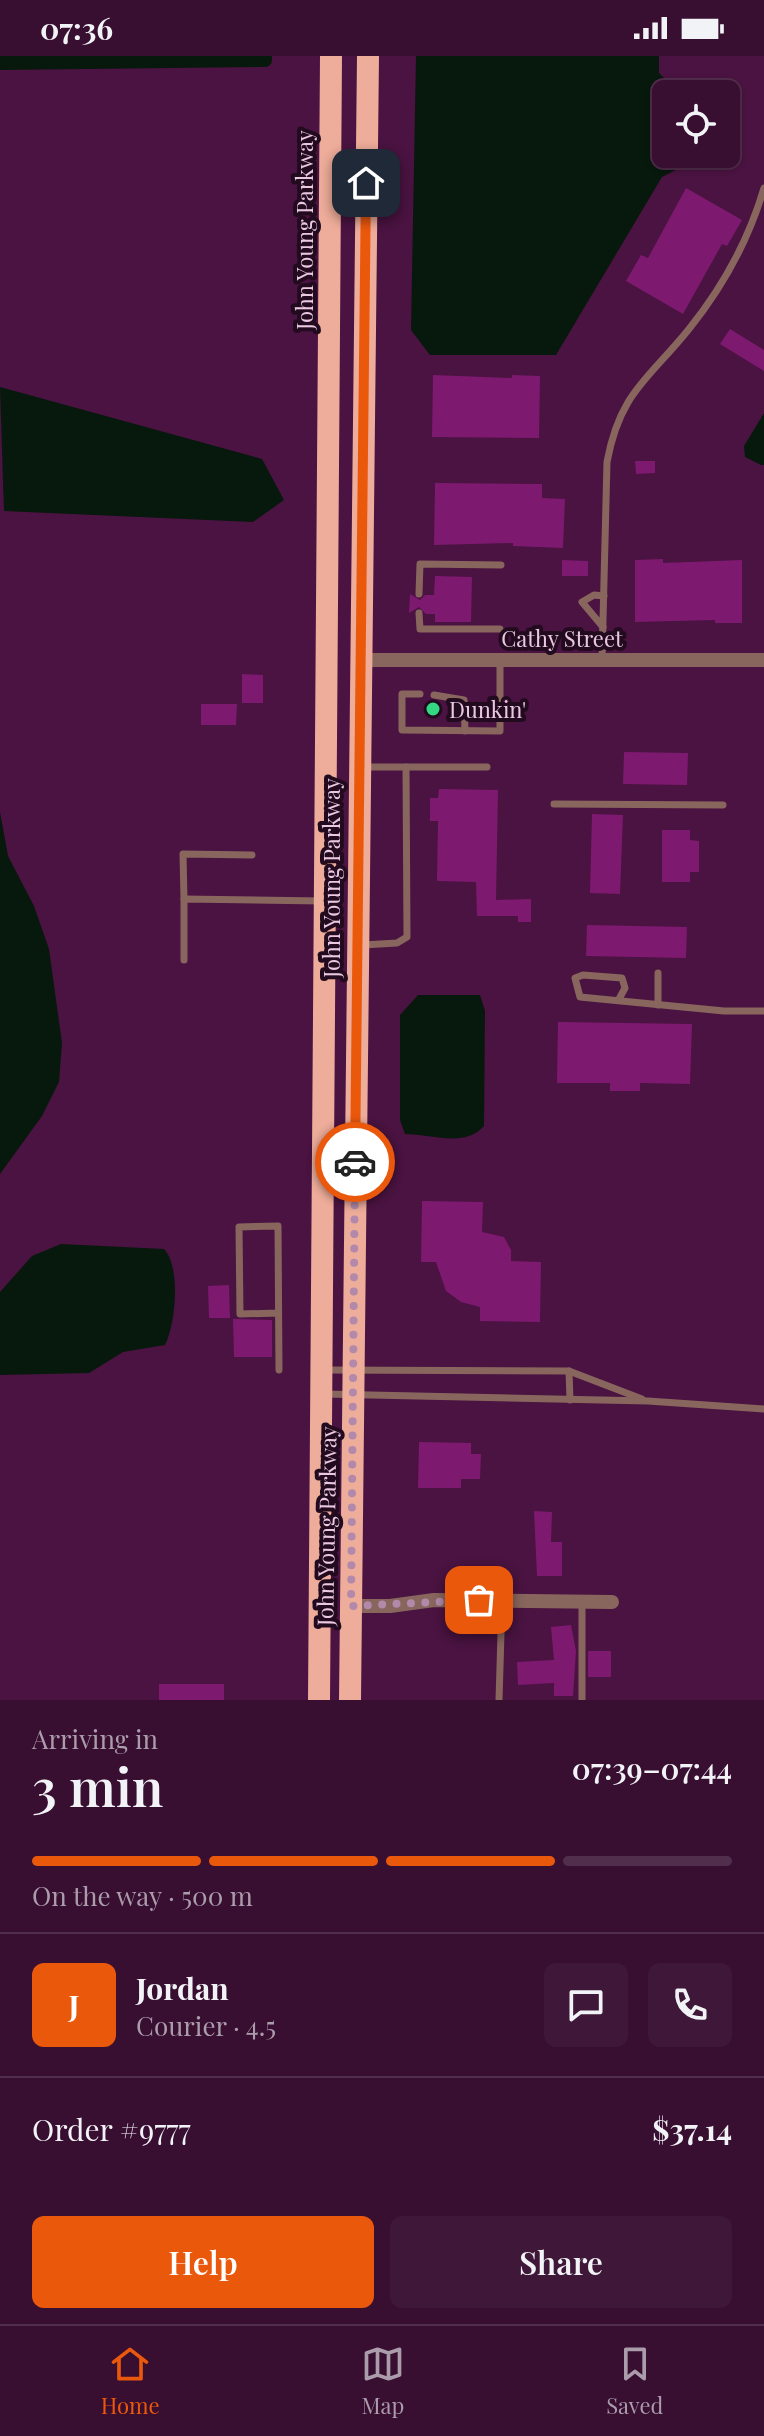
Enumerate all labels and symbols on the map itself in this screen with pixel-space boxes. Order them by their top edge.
street label: John Young Parkway [289,130,319,331]
pin [332,149,400,217]
street label: Cathy Street [501,623,624,653]
place label: Dunkin' [449,694,526,724]
marker: Dunkin' [424,700,442,718]
street label: John Young Parkway [316,778,346,979]
courier [315,1122,395,1202]
street label: John Young Parkway [309,1426,343,1627]
pin [445,1566,513,1634]

